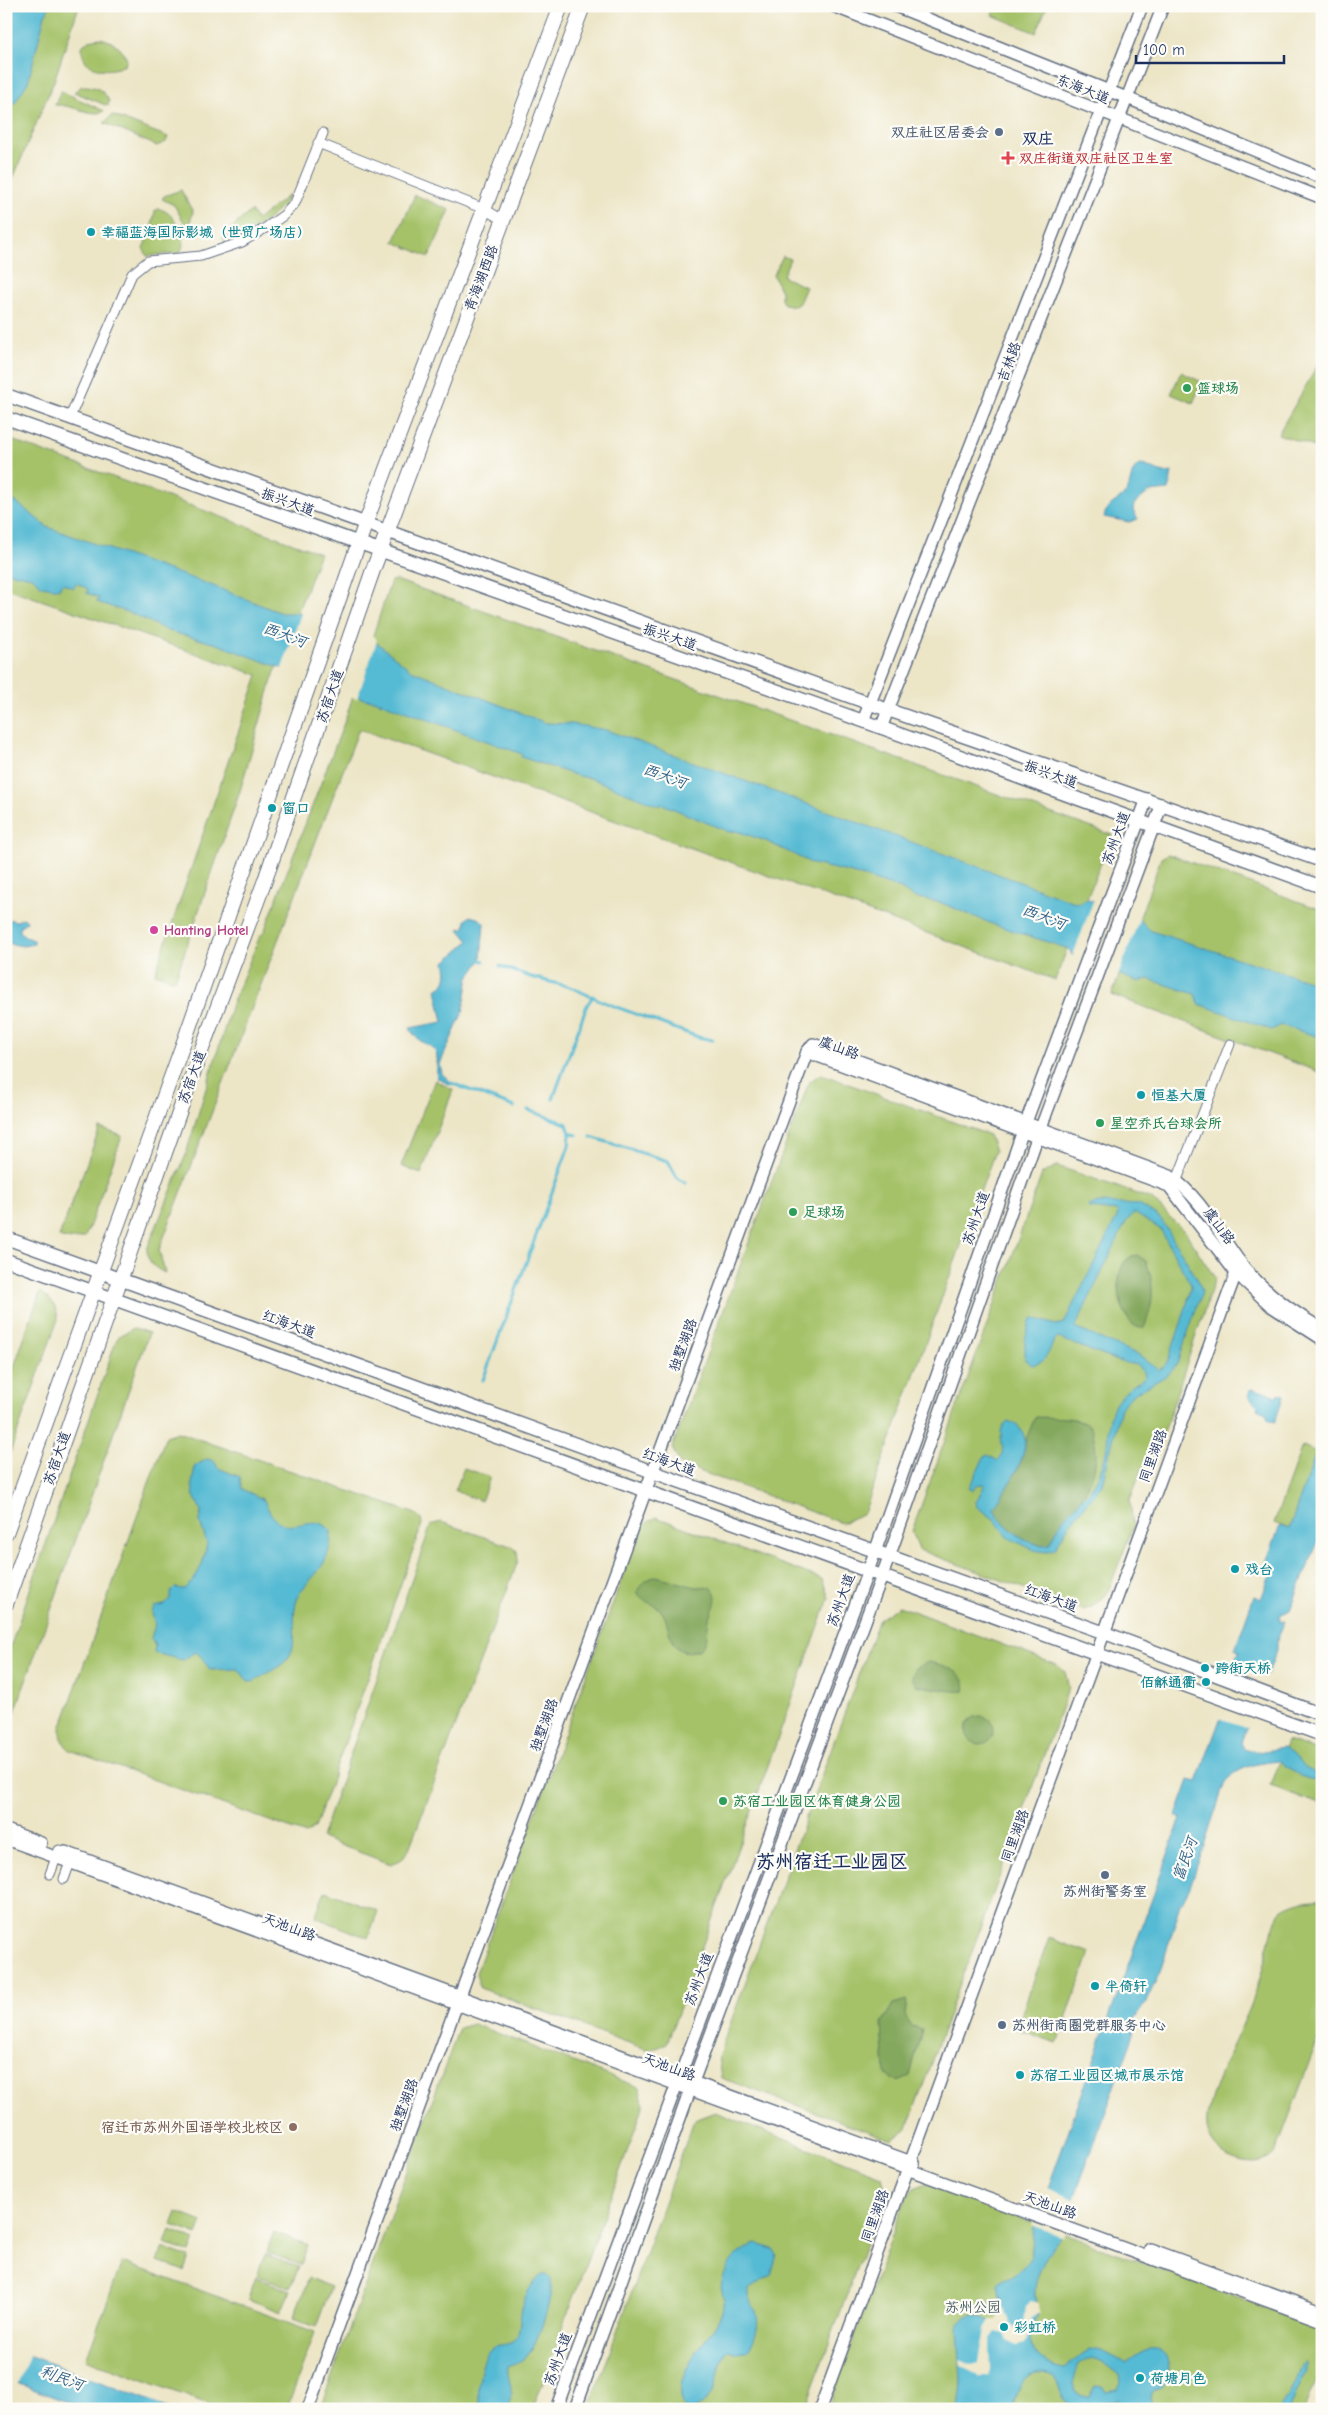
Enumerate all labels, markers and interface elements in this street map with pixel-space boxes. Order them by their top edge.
scale bar [1136,32,1283,64]
text: 100 m [1143,41,1185,59]
street label: 东海大道 [1054,71,1112,107]
place label: 双庄社区居委会 [891,124,989,141]
marker: 双庄社区居委会 [993,126,1005,138]
district label: 双庄 [1022,130,1054,148]
place label: 双庄街道双庄社区卫生室 [1019,150,1173,167]
marker: 双庄街道双庄社区卫生室 [1001,151,1015,165]
place label: 幸福蓝海国际影城（世贸广场店） [101,224,311,241]
marker: 幸福蓝海国际影城（世贸广场店） [85,226,97,238]
street label: 青海湖西路 [461,242,501,314]
street label: 吉林路 [994,339,1024,385]
place label: 篮球场 [1197,380,1239,397]
marker: 篮球场 [1181,382,1193,394]
street label: 振兴大道 [259,484,317,520]
water label: 西大河 [261,619,312,652]
street label: 振兴大道 [641,620,699,654]
street label: 苏宿大道 [313,667,347,725]
street label: 振兴大道 [1022,756,1080,792]
water label: 西大河 [641,760,692,793]
place label: 窗口 [282,800,310,817]
marker: 窗口 [266,802,278,814]
street label: 苏州大道 [1098,809,1134,867]
water label: 西大河 [1020,901,1071,935]
place label: Hanting Hotel [164,922,249,939]
marker: Hanting Hotel [148,924,160,936]
street label: 虞山路 [816,1033,862,1063]
street label: 苏宿大道 [174,1048,210,1106]
place label: 恒基大厦 [1151,1087,1207,1104]
marker: 恒基大厦 [1135,1089,1147,1101]
place label: 星空乔氏台球会所 [1110,1115,1222,1132]
marker: 星空乔氏台球会所 [1094,1117,1106,1129]
street label: 苏州大道 [959,1189,993,1247]
place label: 足球场 [803,1204,845,1221]
street label: 虞山路 [1200,1204,1238,1248]
marker: 足球场 [787,1206,799,1218]
street label: 红海大道 [260,1306,318,1342]
street label: 独墅湖路 [665,1316,701,1374]
street label: 同里湖路 [1135,1427,1171,1485]
street label: 苏宿大道 [40,1429,74,1487]
street label: 红海大道 [640,1444,698,1480]
place label: 戏台 [1245,1561,1273,1578]
marker: 戏台 [1229,1563,1241,1575]
street label: 苏州大道 [823,1571,859,1629]
street label: 红海大道 [1022,1580,1080,1616]
place label: 跨街天桥 [1215,1660,1271,1677]
marker: 跨街天桥 [1199,1662,1211,1674]
place label: 佰龢通衢 [1140,1674,1197,1691]
marker: 佰龢通衢 [1200,1676,1212,1688]
street label: 独墅湖路 [526,1696,562,1754]
place label: 苏宿工业园区体育健身公园 [733,1793,901,1810]
marker: 苏宿工业园区体育健身公园 [717,1795,729,1807]
street label: 同里湖路 [997,1807,1033,1865]
water label: 富民河 [1169,1832,1202,1883]
district label: 苏州宿迁工业园区 [756,1851,908,1873]
marker: 苏州街警务室 [1099,1869,1111,1881]
place label: 苏州街警务室 [1063,1883,1147,1900]
street label: 天池山路 [260,1909,318,1945]
street label: 苏州大道 [681,1950,717,2008]
place label: 半倚轩 [1105,1978,1147,1995]
marker: 半倚轩 [1089,1980,1101,1992]
place label: 苏州街商圈党群服务中心 [1012,2017,1166,2034]
marker: 苏州街商圈党群服务中心 [996,2019,1008,2031]
street label: 天池山路 [640,2049,698,2085]
place label: 苏宿工业园区城市展示馆 [1030,2067,1184,2084]
marker: 苏宿工业园区城市展示馆 [1014,2069,1026,2081]
street label: 独墅湖路 [386,2076,422,2134]
place label: 宿迁市苏州外国语学校北校区 [101,2119,283,2136]
marker: 宿迁市苏州外国语学校北校区 [287,2121,299,2133]
street label: 同里湖路 [857,2187,893,2245]
street label: 天池山路 [1021,2187,1079,2223]
park label: 苏州公园 [945,2299,1001,2316]
place label: 彩虹桥 [1014,2319,1056,2336]
marker: 彩虹桥 [998,2321,1010,2333]
street label: 苏州大道 [540,2330,576,2388]
water label: 利民河 [38,2362,89,2395]
place label: 荷塘月色 [1150,2370,1206,2387]
marker: 荷塘月色 [1134,2372,1146,2384]

